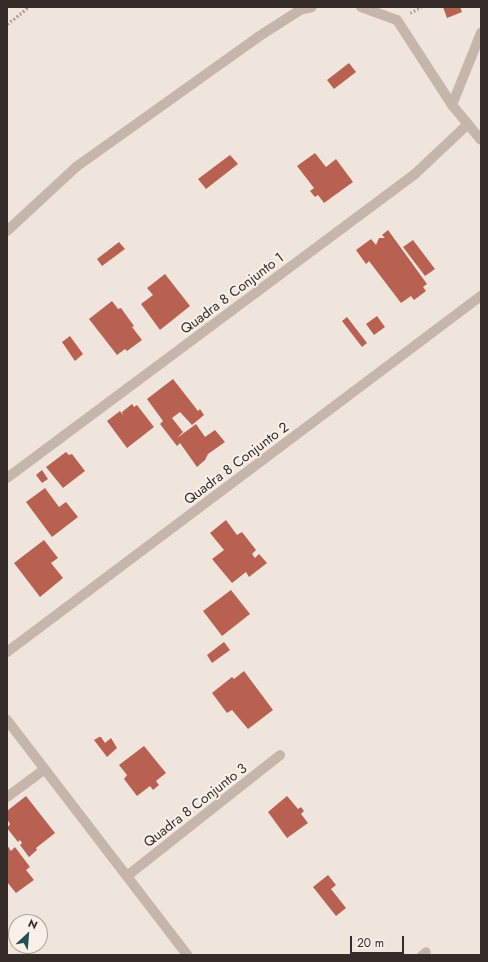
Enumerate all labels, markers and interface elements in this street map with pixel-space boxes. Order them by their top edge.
street label: Quadra 8 Conjunto 1 [177,249,287,337]
street label: Quadra 8 Conjunto 2 [180,418,292,508]
street label: Quadra 8 Conjunto 3 [140,759,250,851]
north arrow [8,914,48,954]
text: N [25,915,40,933]
scale bar [352,928,406,954]
text: 20 m [357,934,384,952]

